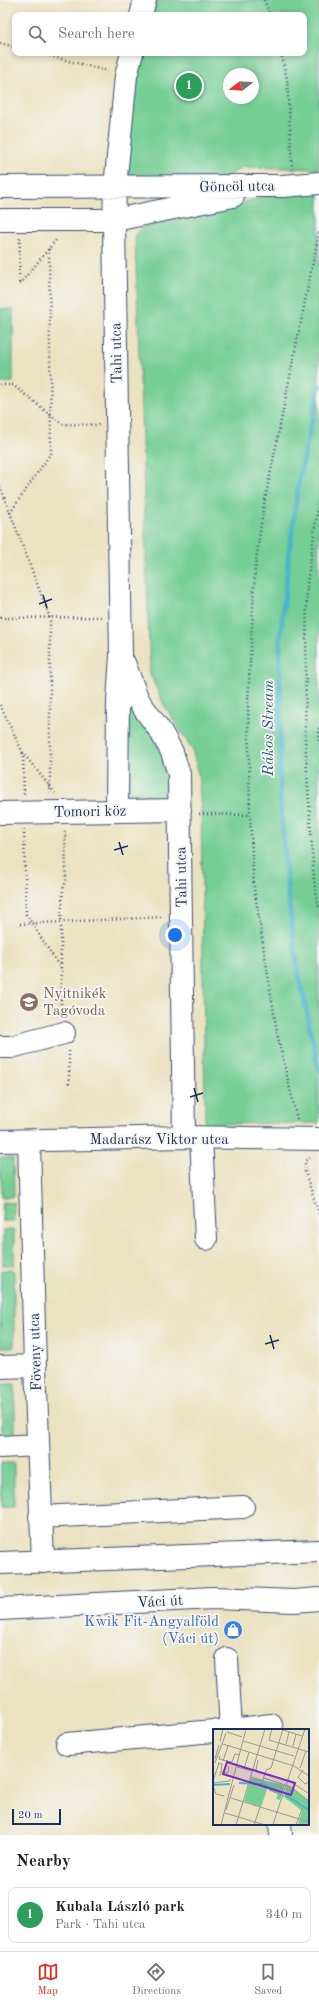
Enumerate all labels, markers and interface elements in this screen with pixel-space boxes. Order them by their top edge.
search box [12,12,307,56]
icon: search [26,23,48,45]
text: Search here [58,27,135,42]
north arrow [223,68,259,104]
pin: 1 [176,71,202,101]
street label: Göncöl utca [199,179,276,196]
street label: Tahi utca [109,322,126,384]
water label: Rákos Stream [261,680,277,777]
street label: Tomori köz [54,804,127,821]
street label: Tahi utca [174,846,191,908]
your location [165,925,185,945]
place label: Nyitnikék Tagóvoda [43,987,107,1019]
school or university icon: Nyitnikék Tagóvoda [18,991,40,1013]
street label: Madarász Viktor utca [89,1133,229,1148]
street label: Föveny utca [28,1312,45,1391]
street label: Váci út [137,1594,183,1611]
place label: Kwik Fit-Angyalföld (Váci út) [84,1615,219,1647]
shop icon: Kwik Fit-Angyalföld (Váci út) [222,1619,244,1641]
inset map [213,1729,309,1825]
scale bar [12,1807,61,1826]
text: 20 m [18,1810,43,1821]
text: Nearby [16,1853,71,1870]
text: Kubala László park [55,1900,185,1915]
text: 1 [26,1908,34,1921]
text: 340 m [265,1908,302,1921]
text: Park · Tahi utca [55,1918,146,1931]
tab: Map [37,1961,59,1999]
tab: Directions [132,1961,181,1999]
tab: Saved [254,1961,282,1999]

